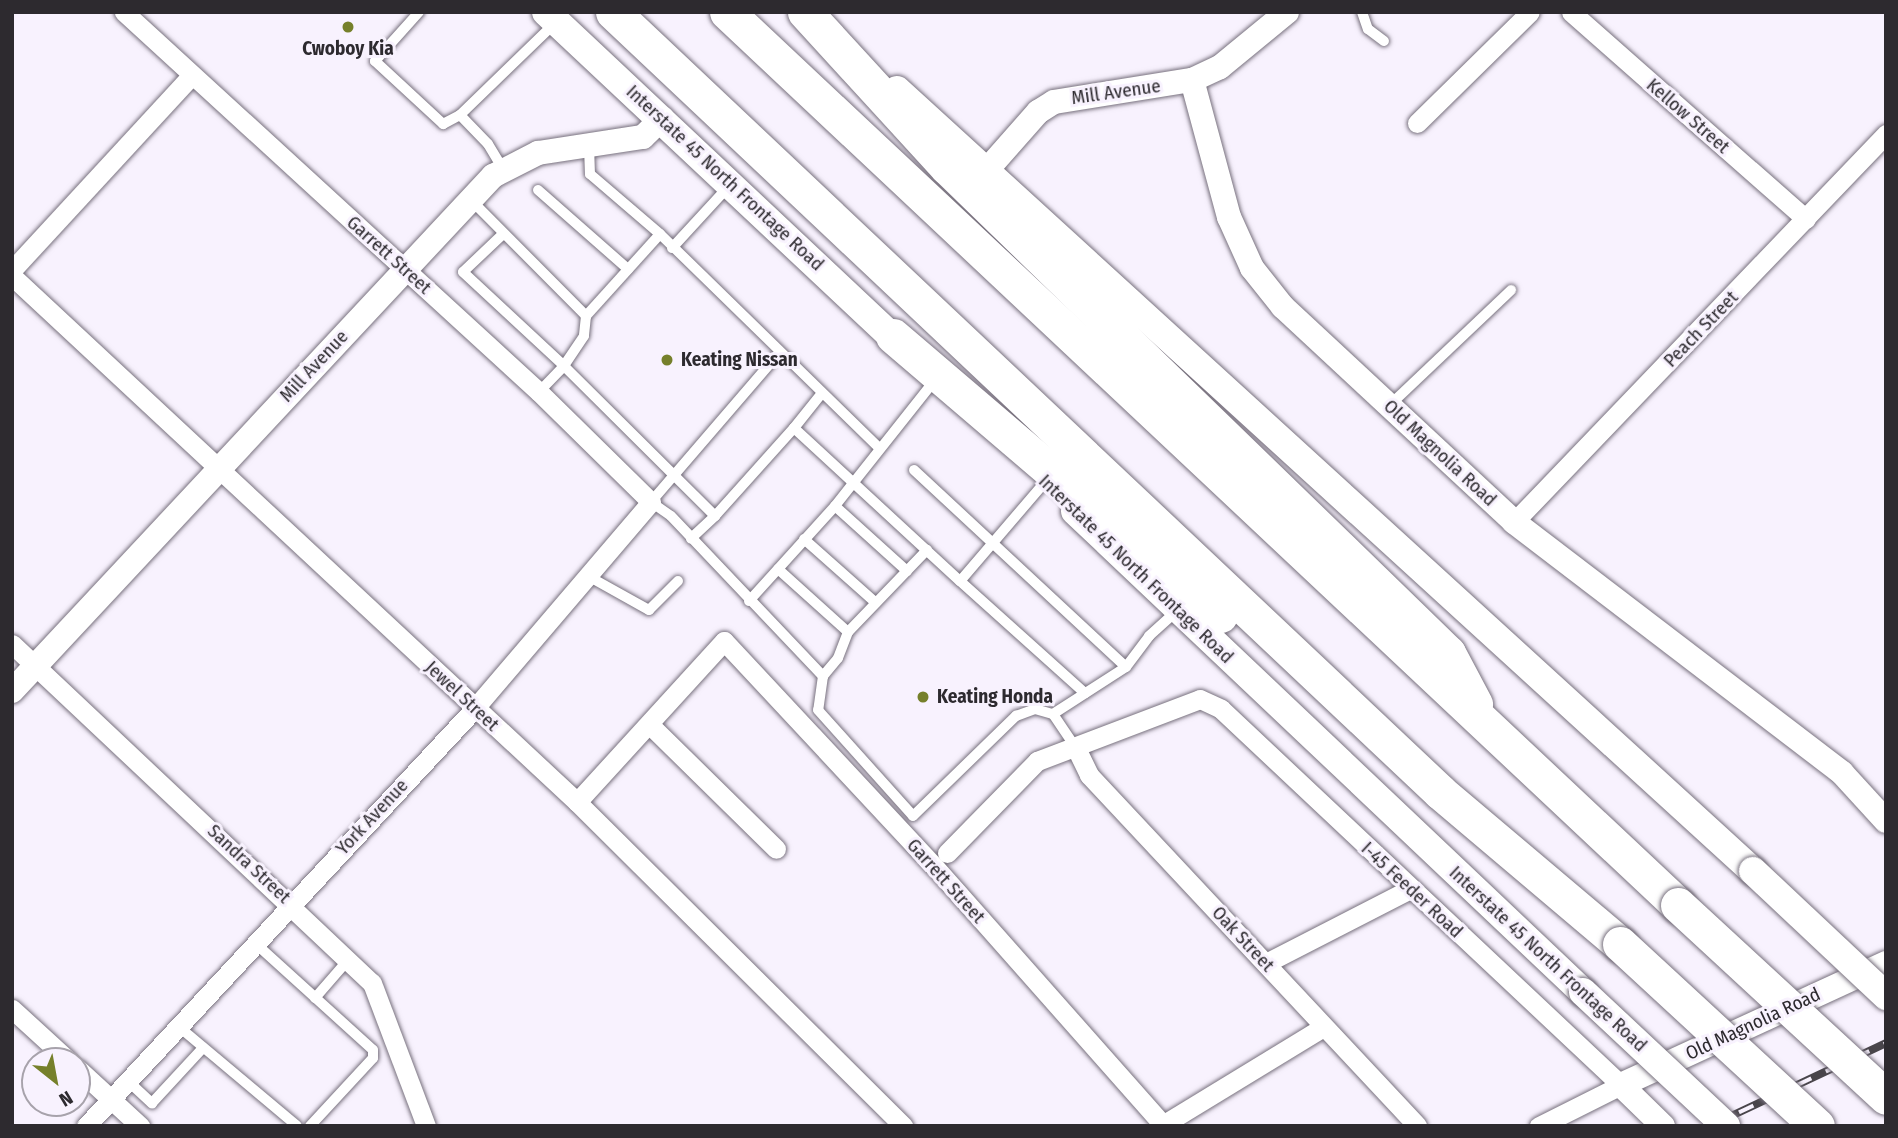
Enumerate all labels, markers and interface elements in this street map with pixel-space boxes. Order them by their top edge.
marker: Cwoboy Kia [340,19,356,35]
place label: Cwoboy Kia [302,38,394,60]
street label: Mill Avenue [1070,74,1162,110]
street label: Kellow Street [1642,74,1734,158]
street label: Interstate 45 North Frontage Road [621,80,829,276]
street label: Garrett Street [342,211,436,299]
street label: Peach Street [1659,286,1743,372]
street label: Mill Avenue [275,325,353,407]
place label: Keating Nissan [681,349,798,371]
marker: Keating Nissan [659,352,675,368]
street label: Old Magnolia Road [1379,395,1501,511]
street label: Interstate 45 North Frontage Road [1034,470,1238,668]
street label: Jewel Street [420,656,504,736]
place label: Keating Honda [937,686,1053,708]
marker: Keating Honda [915,689,931,705]
street label: York Avenue [331,774,413,860]
street label: Sandra Street [203,820,295,908]
street label: Garrett Street [902,834,990,928]
street label: I-45 Feeder Road [1357,837,1467,943]
street label: Interstate 45 North Frontage Road [1444,861,1652,1057]
street label: Oak Street [1207,902,1279,976]
street label: Old Magnolia Road [1682,983,1824,1065]
north arrow [21,1047,91,1117]
text: N [55,1086,77,1112]

